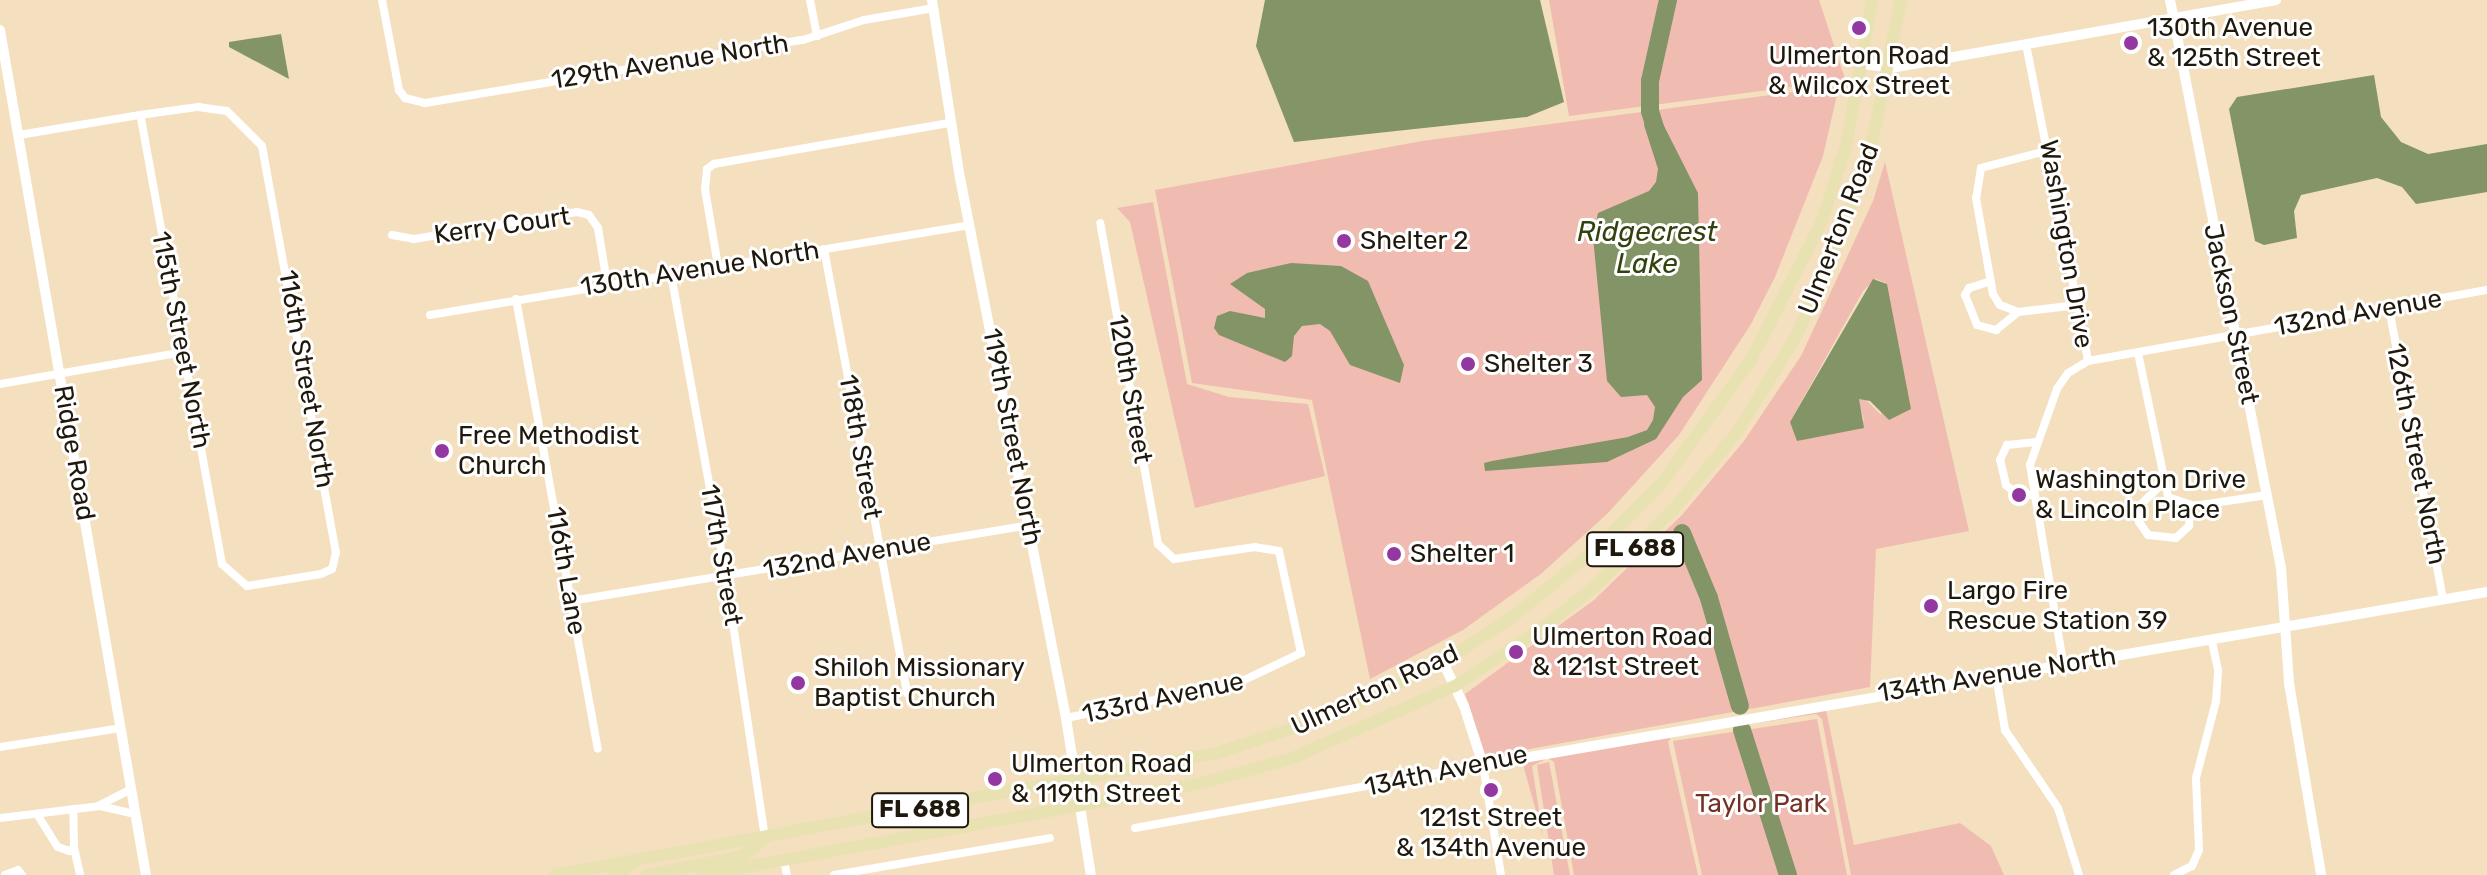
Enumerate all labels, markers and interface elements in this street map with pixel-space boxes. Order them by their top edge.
place label: 130th Avenue & 125th Street [2147,12,2321,74]
marker: Ulmerton Road & Wilcox Street [1850,19,1868,37]
street label: 129th Avenue North [549,28,791,96]
marker: 130th Avenue & 125th Street [2122,34,2140,52]
place label: Ulmerton Road & Wilcox Street [1768,40,1950,102]
street label: Washington Drive [2032,137,2100,351]
street label: Ulmerton Road [1792,139,1886,319]
street label: Kerry Court [432,201,572,251]
water label: Ridgecrest Lake [1577,215,1717,281]
street label: Jackson Street [2197,221,2265,407]
place label: Shelter 2 [1360,225,1469,257]
street label: 115th Street North [145,229,217,451]
marker: Shelter 2 [1335,232,1353,250]
street label: 130th Avenue North [578,235,822,303]
street label: 116th Street North [271,268,341,490]
street label: 132nd Avenue [2271,283,2445,343]
street label: 120th Street [1102,312,1158,466]
street label: 119th Street North [976,326,1048,548]
street label: 126th Street North [2379,341,2453,567]
place label: Shelter 3 [1484,348,1593,380]
marker: Shelter 3 [1459,355,1477,373]
street label: 118th Street [832,372,888,522]
street label: Ridge Road [47,383,101,523]
place label: Free Methodist Church [458,420,639,482]
marker: Free Methodist Church [433,442,451,460]
place label: Washington Drive & Lincoln Place [2035,464,2246,526]
street label: 117th Street [693,482,749,628]
marker: Washington Drive & Lincoln Place [2010,486,2028,504]
street label: 116th Lane [539,504,593,638]
street label: 132nd Avenue [760,526,934,586]
road number: FL 688 [1585,529,1685,569]
place label: Shelter 1 [1410,538,1515,570]
marker: Shelter 1 [1385,545,1403,563]
place label: Largo Fire Rescue Station 39 [1947,575,2168,636]
marker: Largo Fire Rescue Station 39 [1922,597,1940,615]
place label: Ulmerton Road & 121st Street [1532,621,1713,682]
street label: Ulmerton Road [1286,638,1464,742]
street label: 134th Avenue North [1875,641,2119,709]
marker: Ulmerton Road & 121st Street [1507,643,1525,661]
place label: Shiloh Missionary Baptist Church [814,652,1025,714]
street label: 133rd Avenue [1079,666,1247,730]
marker: Shiloh Missionary Baptist Church [789,674,807,692]
street label: 134th Avenue [1361,738,1531,804]
place label: Ulmerton Road & 119th Street [1011,748,1192,810]
marker: Ulmerton Road & 119th Street [986,770,1004,788]
marker: 121st Street & 134th Avenue [1482,781,1500,799]
park label: Taylor Park [1695,788,1827,820]
road number: FL 688 [870,790,970,830]
place label: 121st Street & 134th Avenue [1396,802,1586,864]

